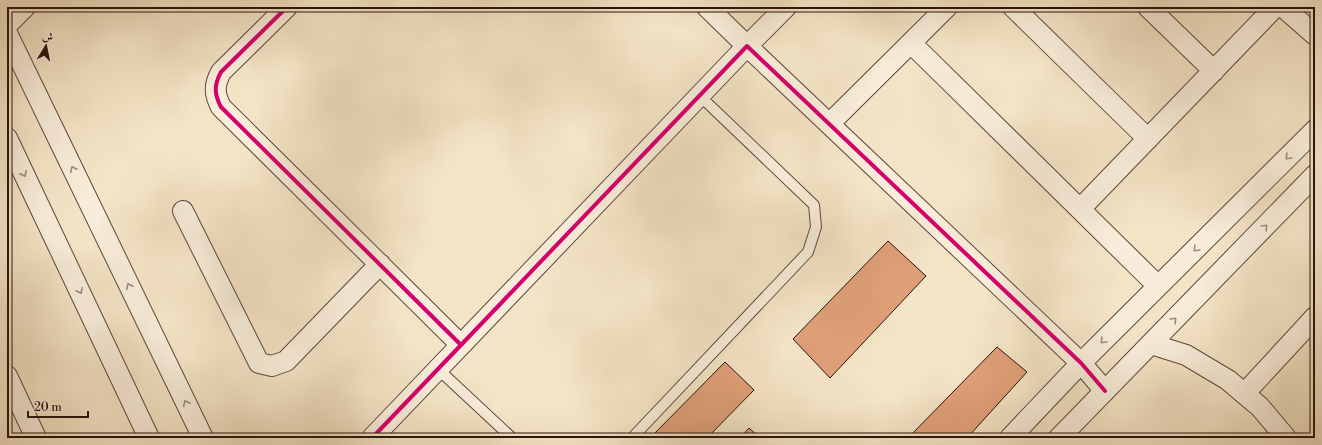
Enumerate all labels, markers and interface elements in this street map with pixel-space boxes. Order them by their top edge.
north arrow [26,26,66,66]
text: ش [41,29,54,45]
one-way arrow [1285,152,1292,160]
one-way arrow [70,165,78,173]
one-way arrow [19,169,27,177]
one-way arrow [1260,224,1268,232]
one-way arrow [1193,244,1201,252]
one-way arrow [126,283,134,290]
one-way arrow [75,287,83,294]
one-way arrow [1169,317,1177,325]
one-way arrow [1100,336,1108,344]
scale bar [28,393,88,419]
text: 20 m [34,400,62,415]
one-way arrow [183,400,191,407]

